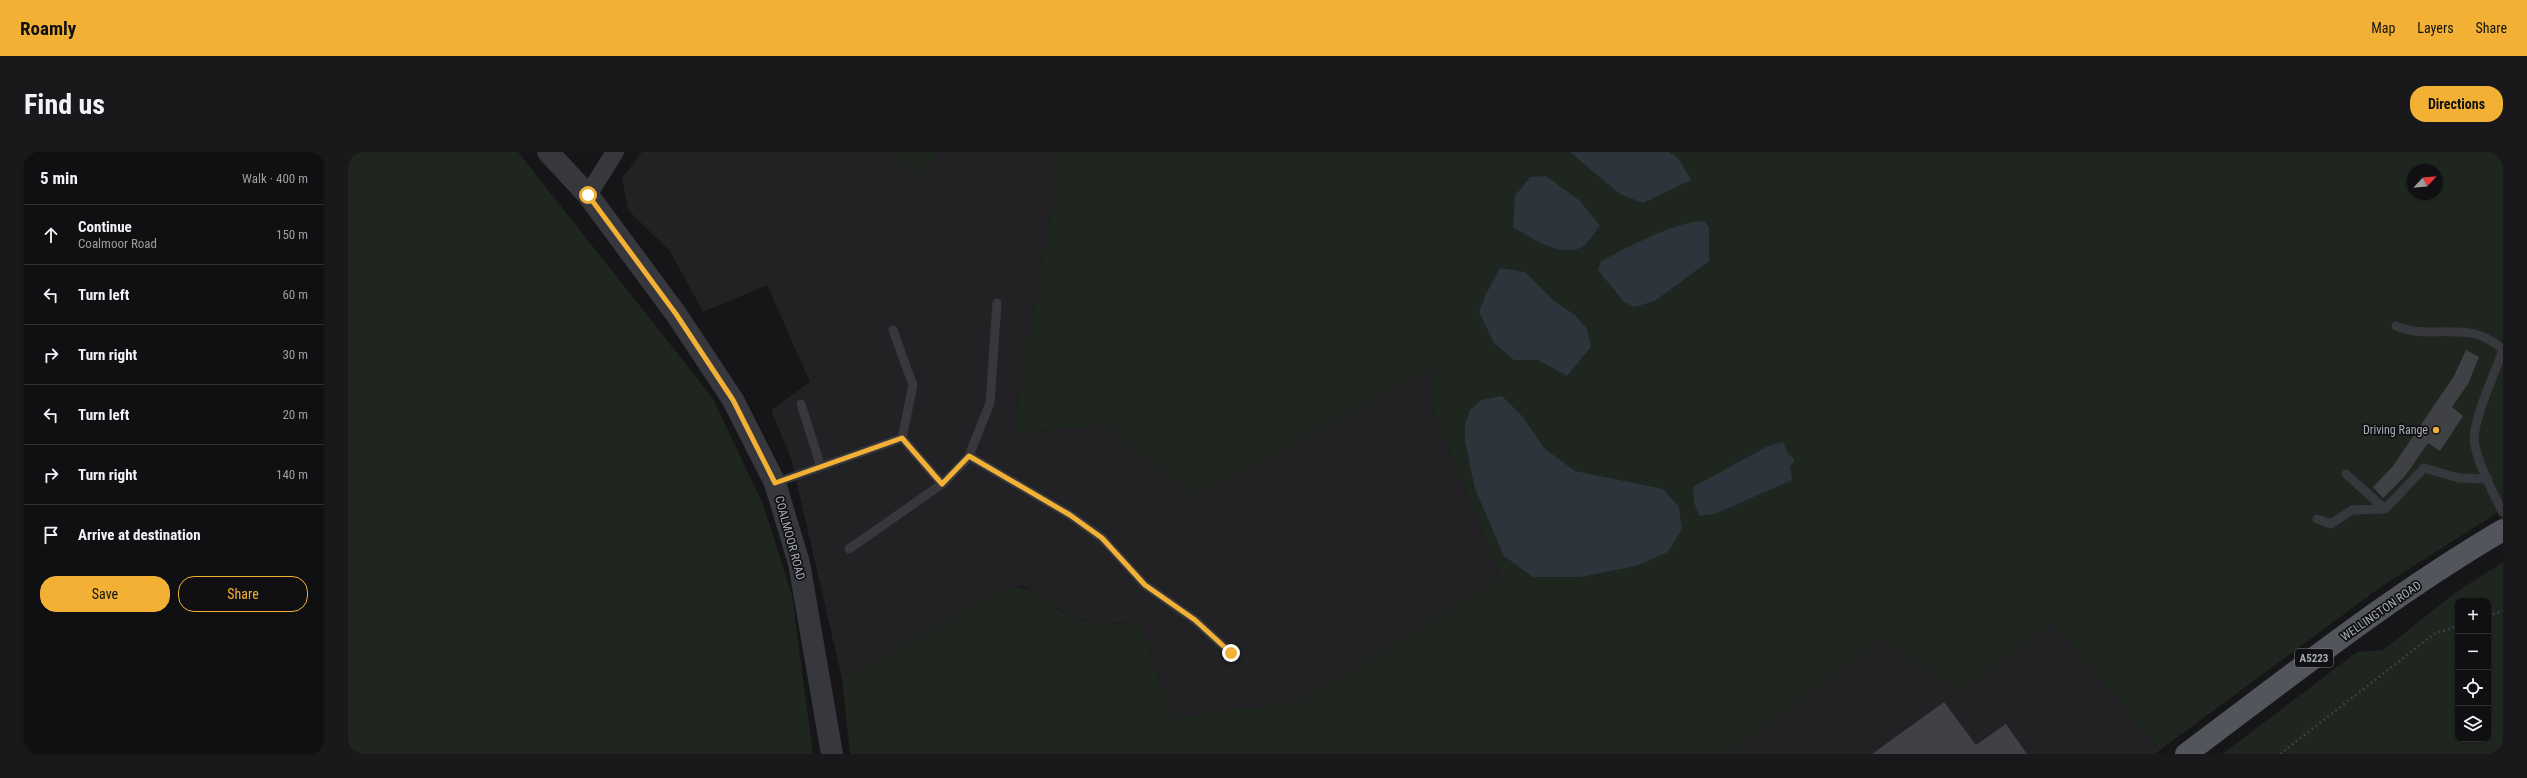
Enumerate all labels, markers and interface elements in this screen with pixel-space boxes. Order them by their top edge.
text: Roamly [20,17,76,40]
text: Map [2371,20,2395,36]
text: Layers [2417,20,2454,36]
text: Share [2476,20,2507,36]
button: Directions [2410,86,2503,122]
text: Find us [24,88,105,121]
north arrow [2407,164,2443,200]
text: 5 min [40,168,78,188]
text: Walk · 400 m [242,171,308,186]
route start [579,186,597,204]
text: Continue [78,218,132,236]
icon: ahead [40,224,62,246]
text: 150 m [276,227,308,242]
text: Coalmoor Road [78,236,157,251]
icon: left [40,284,62,306]
text: Turn left [78,286,129,304]
text: 60 m [282,287,308,302]
icon: right [40,344,62,366]
text: Turn right [78,346,137,364]
text: 30 m [282,347,308,362]
icon: left [40,404,62,426]
text: Turn left [78,406,129,424]
text: 20 m [282,407,308,422]
place label: Driving Range [2363,423,2428,437]
marker: Driving Range [2431,425,2441,435]
icon: right [40,464,62,486]
text: Turn right [78,466,137,484]
text: 140 m [276,467,308,482]
street label: COALMOOR ROAD [772,494,808,582]
icon: arrive [40,524,62,546]
text: Arrive at destination [78,526,201,544]
button: Save [40,576,170,612]
button: Share [178,576,308,612]
street label: WELLINGTON ROAD [2338,578,2424,644]
map controls [2455,598,2491,742]
button: + [2455,598,2491,634]
button: − [2455,634,2491,670]
route end [1222,644,1240,662]
road number: A5223 [2295,649,2333,667]
button: locate [2455,670,2491,706]
button: layers [2455,706,2491,742]

